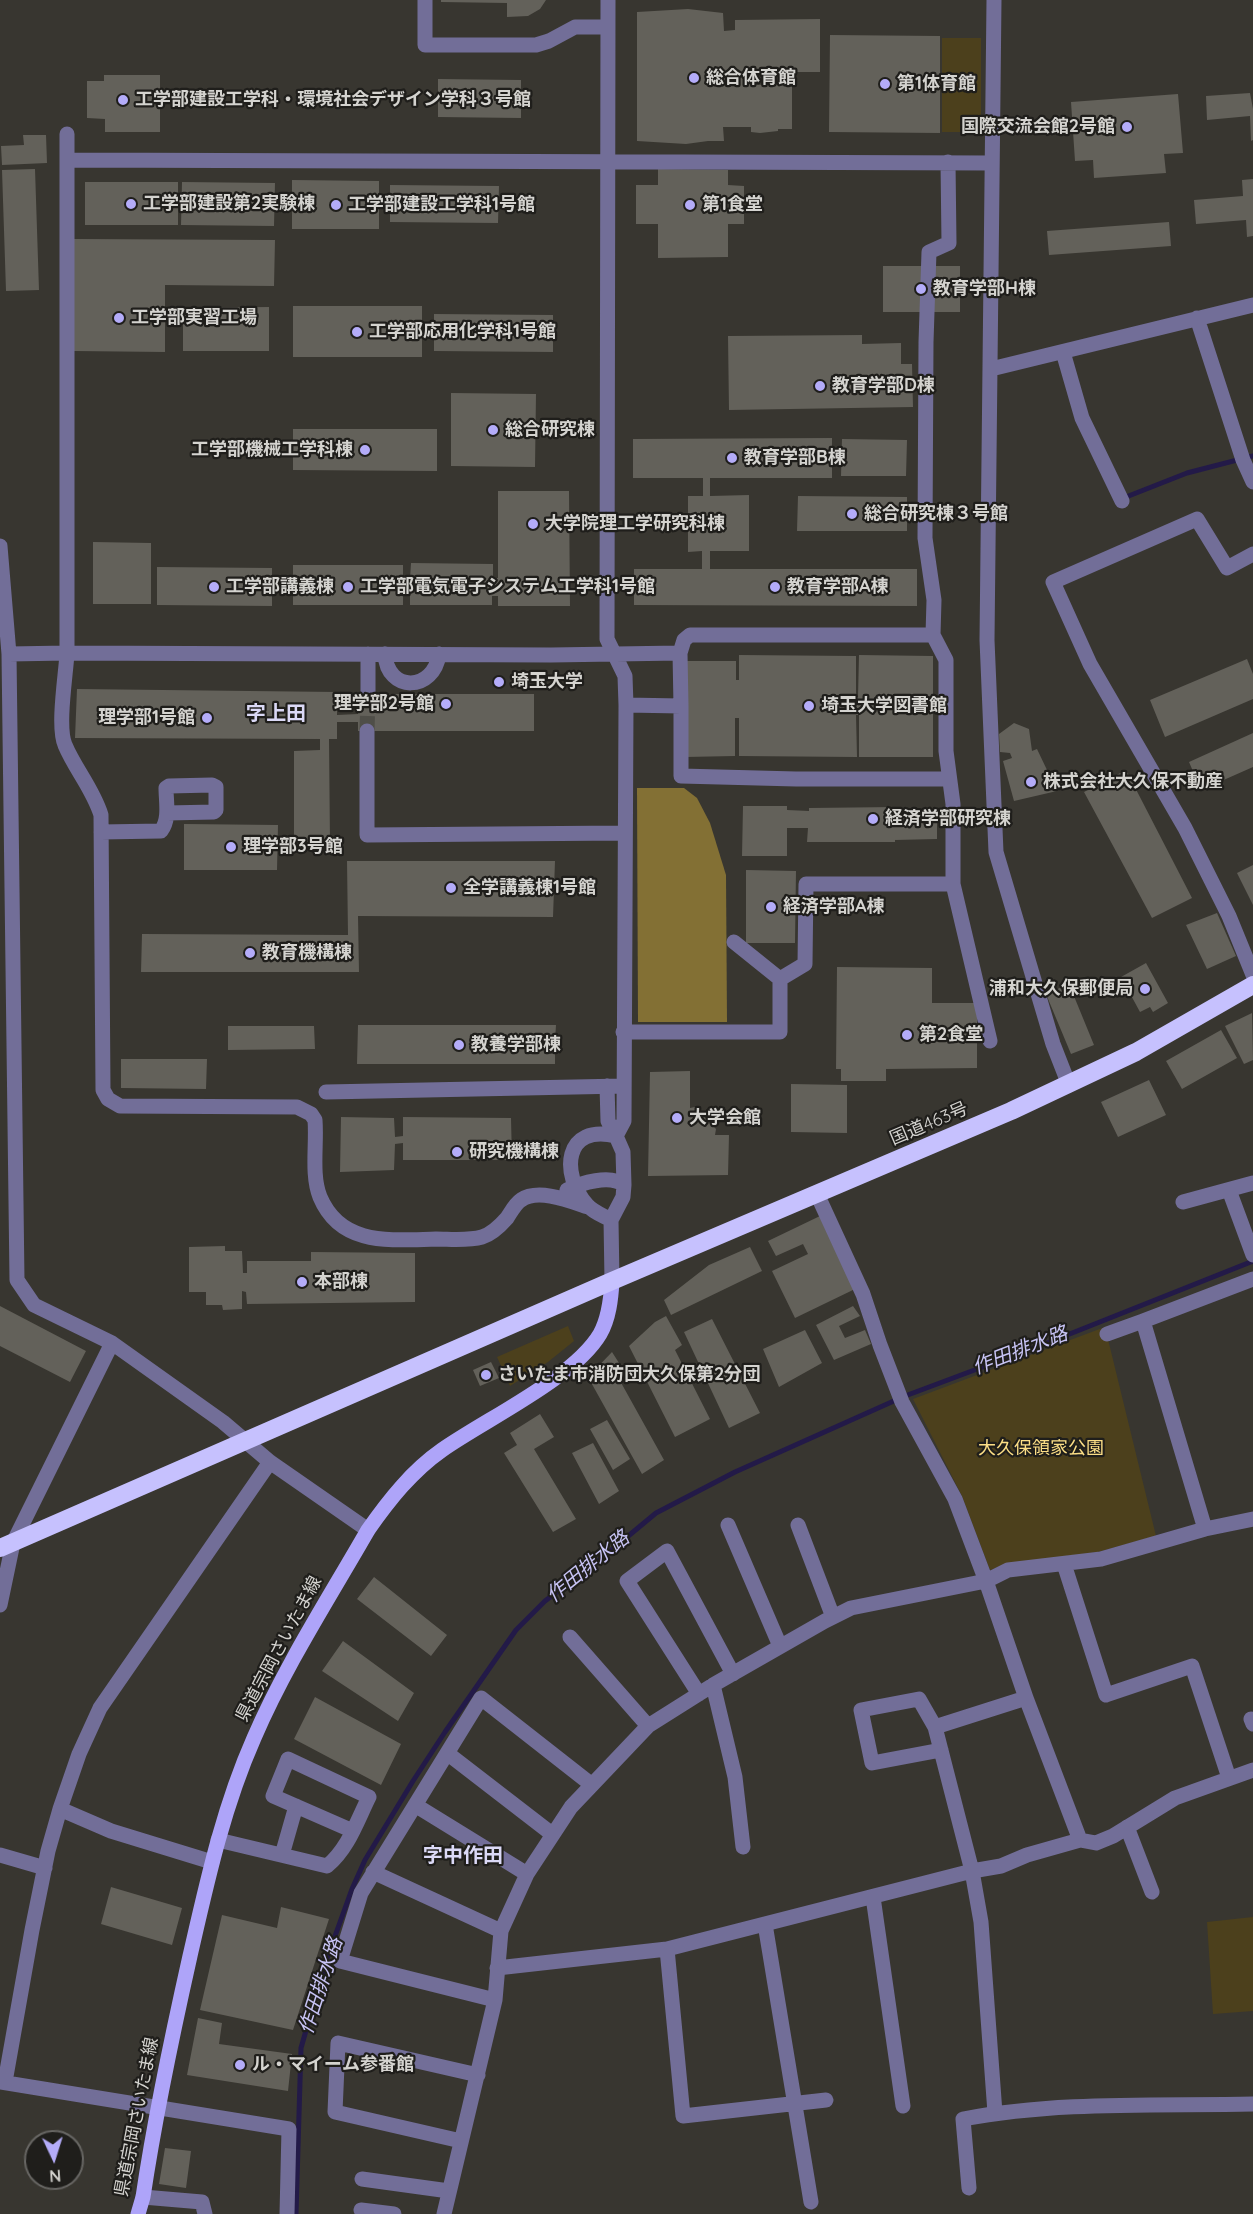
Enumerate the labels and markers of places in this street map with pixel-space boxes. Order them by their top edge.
place label: 総合体育館 [706,67,796,89]
marker: 総合体育館 [687,71,701,85]
place label: 第1体育館 [897,73,976,95]
marker: 第1体育館 [878,77,892,91]
place label: 工学部建設工学科・環境社会デザイン学科３号館 [135,89,531,111]
marker: 工学部建設工学科・環境社会デザイン学科３号館 [116,93,130,107]
place label: 国際交流会館2号館 [961,116,1115,138]
marker: 国際交流会館2号館 [1120,120,1134,134]
place label: 工学部建設第2実験棟 [143,193,315,215]
place label: 工学部建設工学科1号館 [348,194,535,216]
place label: 第1食堂 [702,194,763,216]
marker: 工学部建設第2実験棟 [124,197,138,211]
marker: 工学部建設工学科1号館 [329,198,343,212]
marker: 第1食堂 [683,198,697,212]
place label: 教育学部H棟 [933,278,1036,300]
marker: 教育学部H棟 [914,282,928,296]
place label: 工学部実習工場 [131,307,257,329]
marker: 工学部実習工場 [112,311,126,325]
place label: 工学部応用化学科1号館 [369,321,556,343]
marker: 工学部応用化学科1号館 [350,325,364,339]
place label: 教育学部D棟 [832,375,935,397]
marker: 教育学部D棟 [813,379,827,393]
place label: 総合研究棟 [505,419,595,441]
marker: 総合研究棟 [486,423,500,437]
place label: 工学部機械工学科棟 [191,439,353,461]
marker: 工学部機械工学科棟 [358,443,372,457]
place label: 教育学部B棟 [744,447,846,469]
marker: 教育学部B棟 [725,451,739,465]
place label: 総合研究棟３号館 [864,503,1008,525]
marker: 総合研究棟３号館 [845,507,859,521]
place label: 大学院理工学研究科棟 [545,513,725,535]
marker: 大学院理工学研究科棟 [526,517,540,531]
place label: 工学部講義棟 [226,576,334,598]
place label: 工学部電気電子システム工学科1号館 [360,576,655,598]
place label: 教育学部A棟 [787,576,889,598]
marker: 工学部講義棟 [207,580,221,594]
marker: 工学部電気電子システム工学科1号館 [341,580,355,594]
marker: 教育学部A棟 [768,580,782,594]
place label: 埼玉大学 [511,671,583,693]
marker: 埼玉大学 [492,675,506,689]
place label: 理学部2号館 [334,693,434,715]
place label: 埼玉大学図書館 [821,695,947,717]
marker: 理学部2号館 [439,697,453,711]
marker: 埼玉大学図書館 [802,699,816,713]
place label: 理学部1号館 [98,707,195,729]
marker: 理学部1号館 [200,711,214,725]
place label: 株式会社大久保不動産 [1043,771,1223,793]
marker: 株式会社大久保不動産 [1024,775,1038,789]
place label: 経済学部研究棟 [885,808,1011,830]
marker: 経済学部研究棟 [866,812,880,826]
place label: 理学部3号館 [243,836,343,858]
marker: 理学部3号館 [224,840,238,854]
place label: 全学講義棟1号館 [463,877,596,899]
marker: 全学講義棟1号館 [444,881,458,895]
place label: 経済学部A棟 [783,896,885,918]
marker: 経済学部A棟 [764,900,778,914]
place label: 教育機構棟 [262,942,352,964]
marker: 教育機構棟 [243,946,257,960]
place label: 浦和大久保郵便局 [989,978,1133,1000]
marker: 浦和大久保郵便局 [1138,982,1152,996]
place label: 第2食堂 [919,1024,983,1046]
marker: 第2食堂 [900,1028,914,1042]
place label: 教養学部棟 [471,1034,561,1056]
marker: 教養学部棟 [452,1038,466,1052]
place label: 大学会館 [689,1107,761,1129]
marker: 大学会館 [670,1111,684,1125]
place label: 研究機構棟 [469,1141,559,1163]
marker: 研究機構棟 [450,1145,464,1159]
place label: 本部棟 [314,1271,368,1293]
marker: 本部棟 [295,1275,309,1289]
place label: さいたま市消防団大久保第2分団 [498,1364,760,1386]
marker: さいたま市消防団大久保第2分団 [479,1368,493,1382]
place label: ル・マイーム参番館 [252,2054,414,2076]
marker: ル・マイーム参番館 [233,2058,247,2072]

